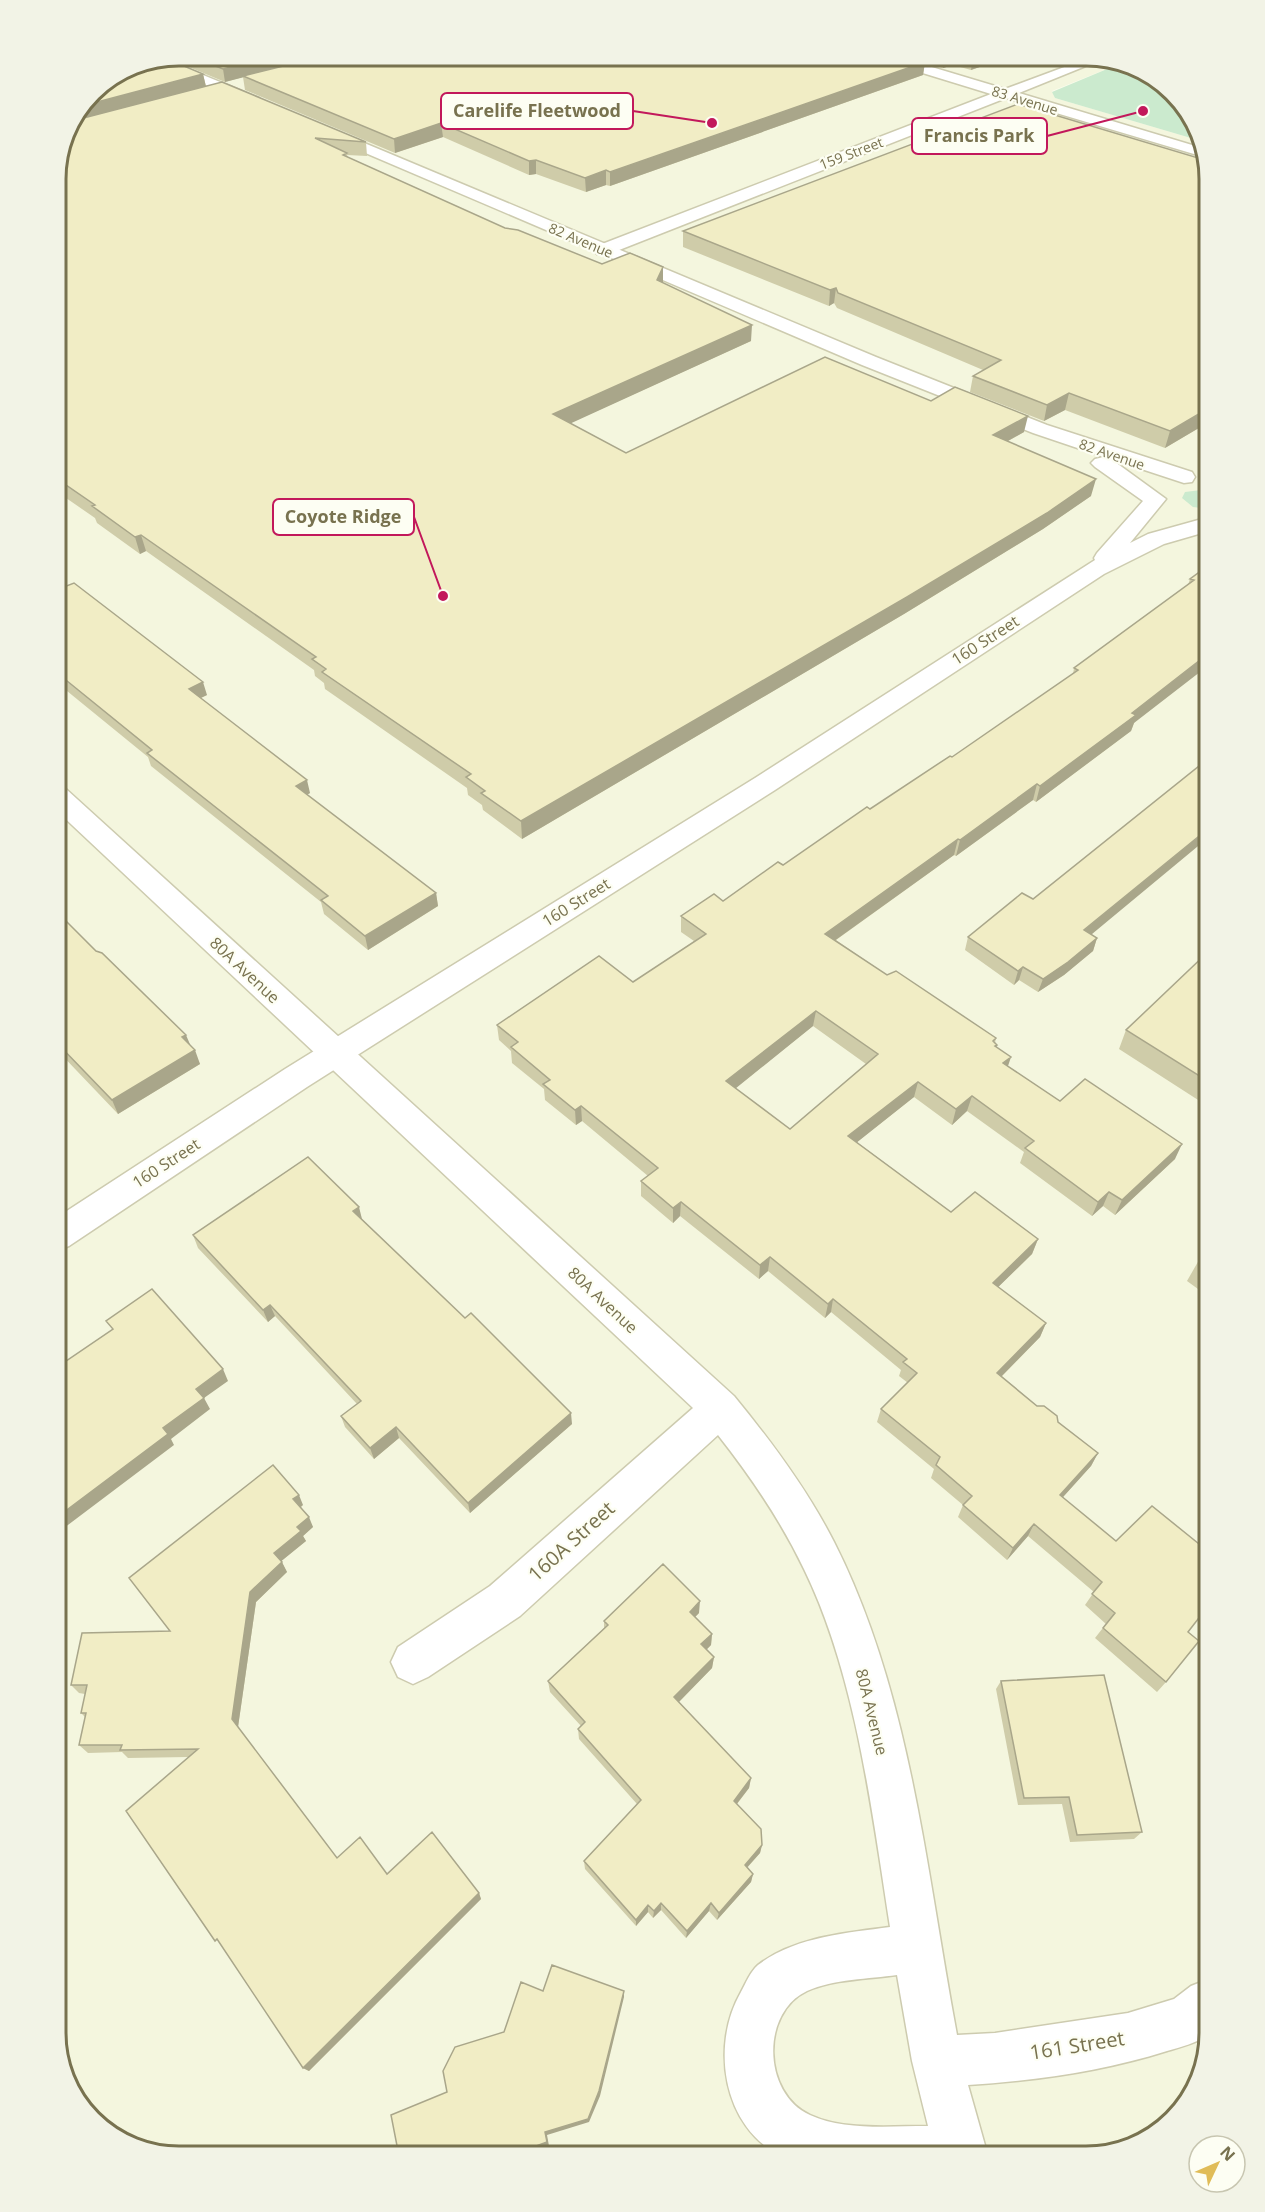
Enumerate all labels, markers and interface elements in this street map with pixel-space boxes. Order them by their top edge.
street label: 83 Avenue [990,81,1061,119]
callout: Carelife Fleetwood [441,93,633,129]
text: Carelife Fleetwood [453,98,621,122]
callout: Francis Park [912,118,1047,154]
text: Francis Park [924,123,1035,147]
street label: 159 Street [816,132,886,174]
street label: 82 Avenue [546,218,616,262]
street label: 82 Avenue [1077,434,1148,474]
callout: Coyote Ridge [273,499,414,535]
text: Coyote Ridge [285,504,401,528]
street label: 160 Street [947,610,1023,670]
street label: 160 Street [538,872,614,932]
street label: 80A Avenue [205,932,285,1008]
street label: 160 Street [128,1133,204,1193]
street label: 80A Avenue [563,1262,643,1338]
street label: 160A Street [522,1495,620,1587]
street label: 80A Avenue [851,1667,893,1757]
street label: 161 Street [1028,2024,1126,2066]
north arrow [1187,2134,1247,2194]
text: N [1215,2141,1240,2166]

